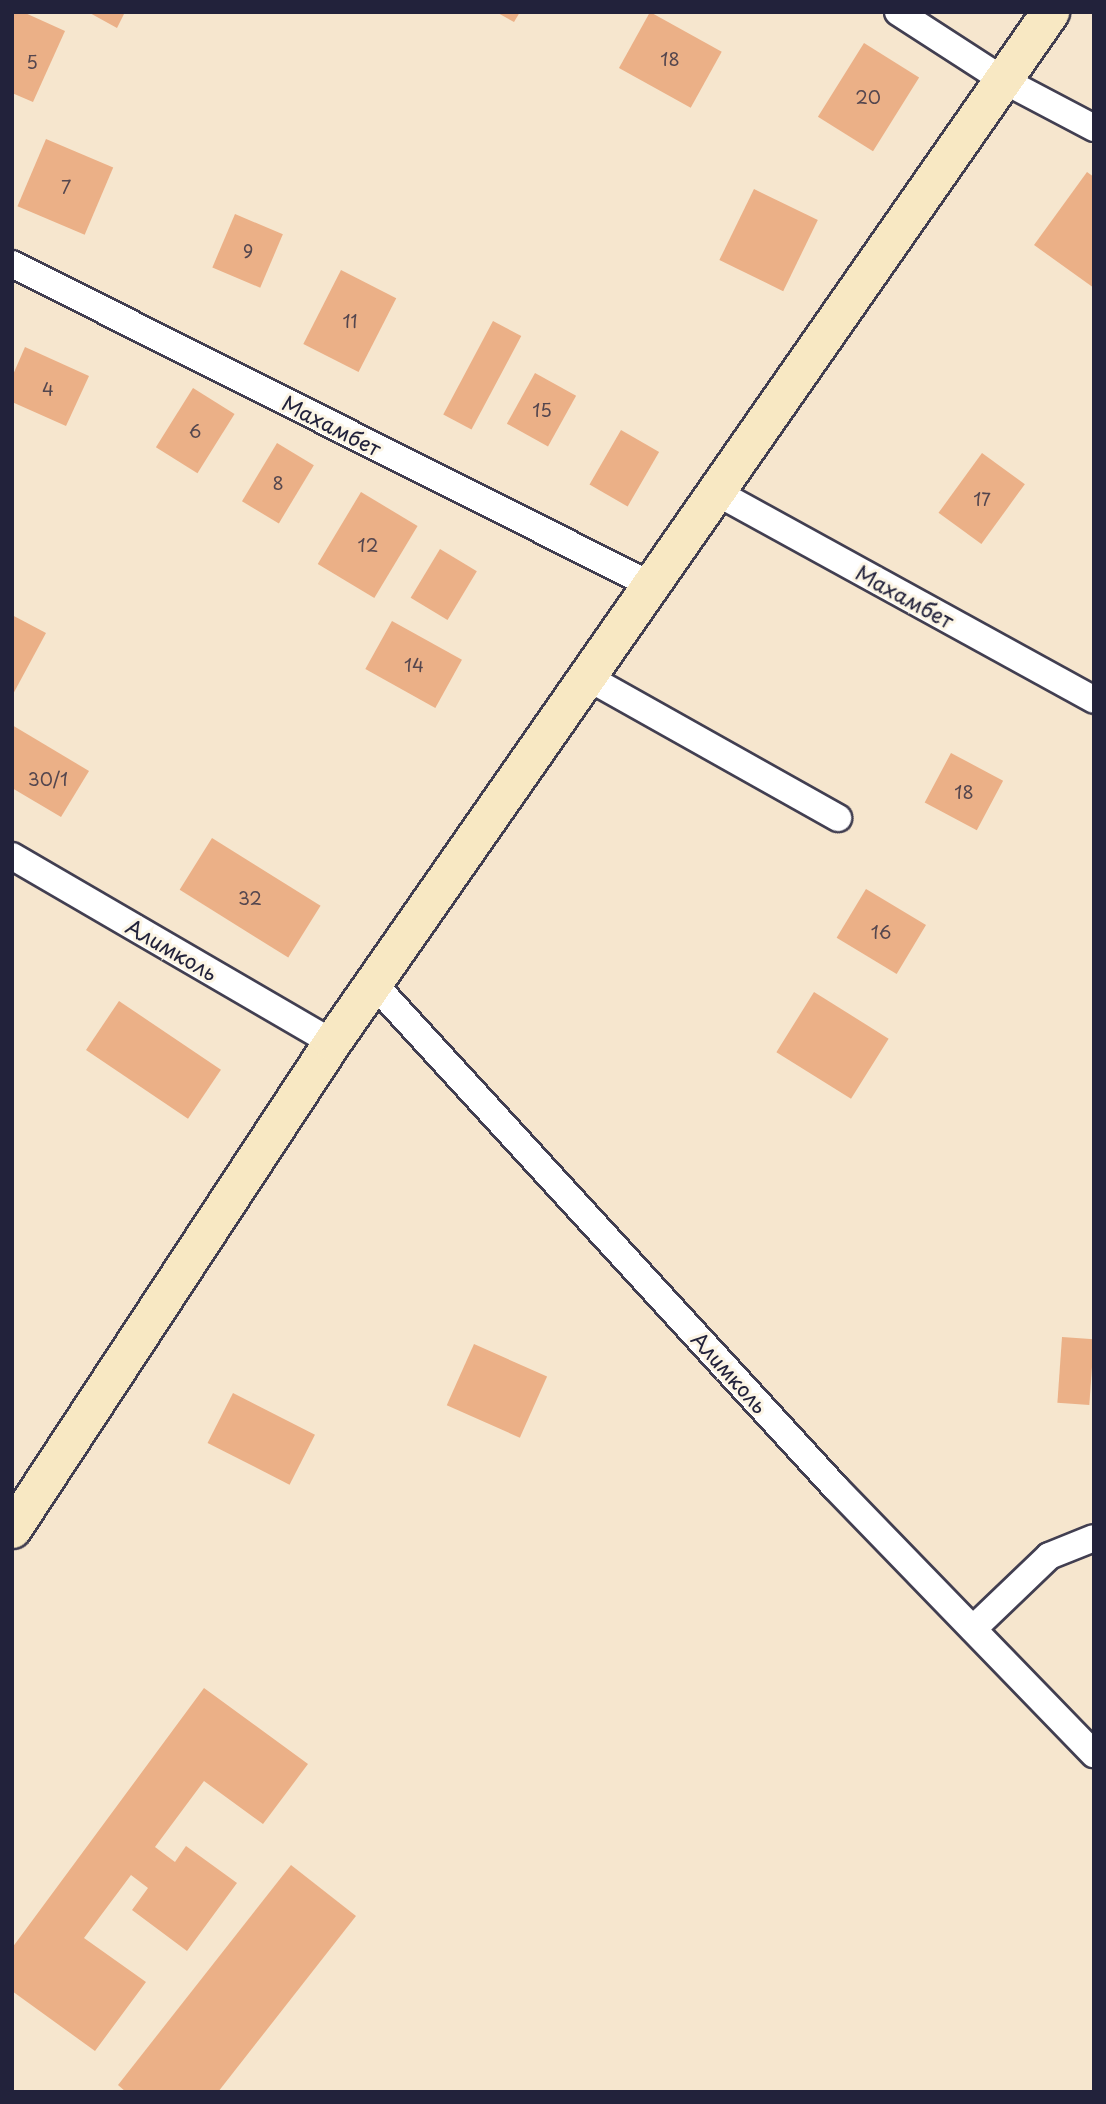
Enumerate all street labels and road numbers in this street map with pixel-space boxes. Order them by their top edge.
street label: Махамбет [278,389,386,461]
street label: Махамбет [852,559,958,633]
street label: Алимколь [122,913,222,985]
street label: Алимколь [687,1326,773,1418]

